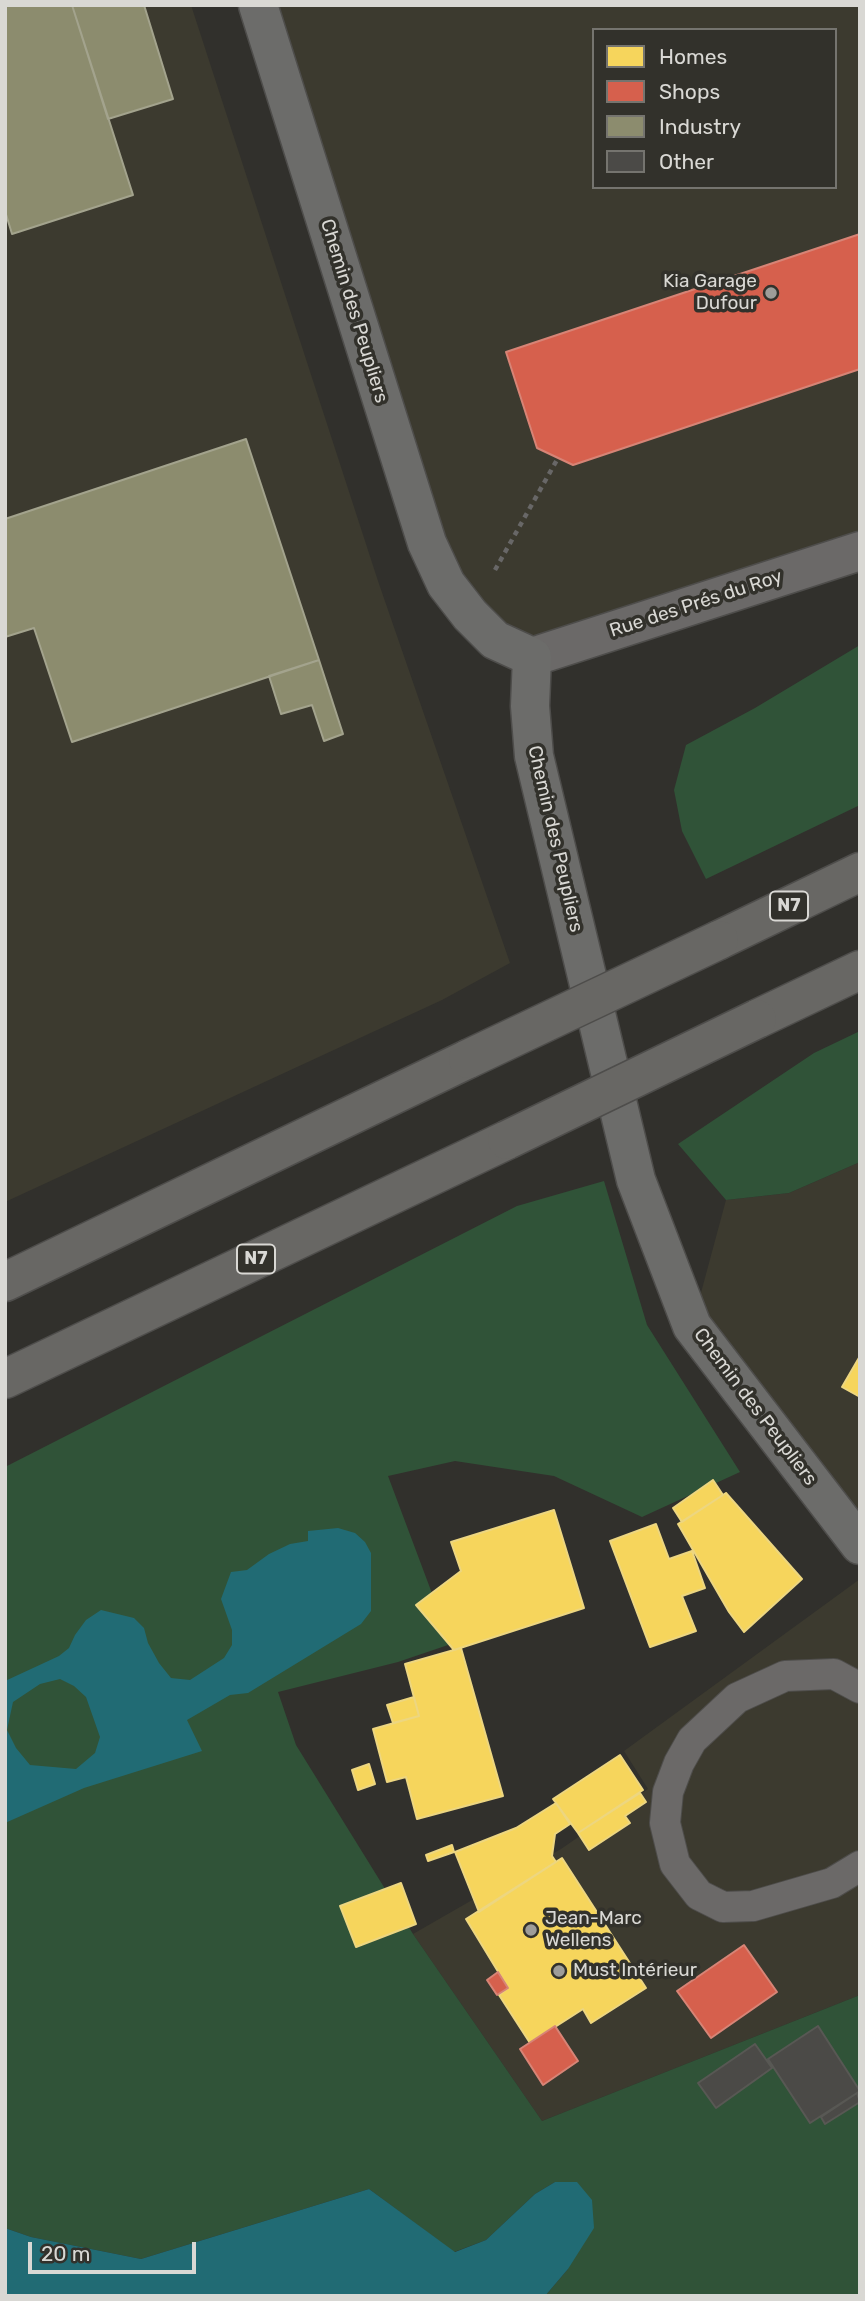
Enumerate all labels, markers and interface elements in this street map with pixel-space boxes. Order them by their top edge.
legend [592,28,837,189]
text: Homes [659,44,727,69]
text: Shops [659,79,720,104]
text: Industry [659,114,741,139]
text: Other [659,149,714,174]
street label: Chemin des Peupliers [315,216,393,406]
place label: Kia Garage Dufour [663,271,757,315]
marker: Kia Garage Dufour [763,285,779,301]
street label: Rue des Prés du Roy [607,565,785,643]
street label: Chemin des Peupliers [522,743,588,935]
road number: N7 [770,891,808,920]
road number: N7 [237,1244,275,1274]
street label: Chemin des Peupliers [688,1324,822,1490]
place label: Jean-Marc Wellens [545,1908,642,1952]
marker: Jean-Marc Wellens [523,1922,539,1938]
place label: Must Intérieur [573,1960,697,1982]
marker: Must Intérieur [551,1963,567,1979]
scale bar [32,2228,200,2272]
text: 20 m [41,2241,90,2266]

